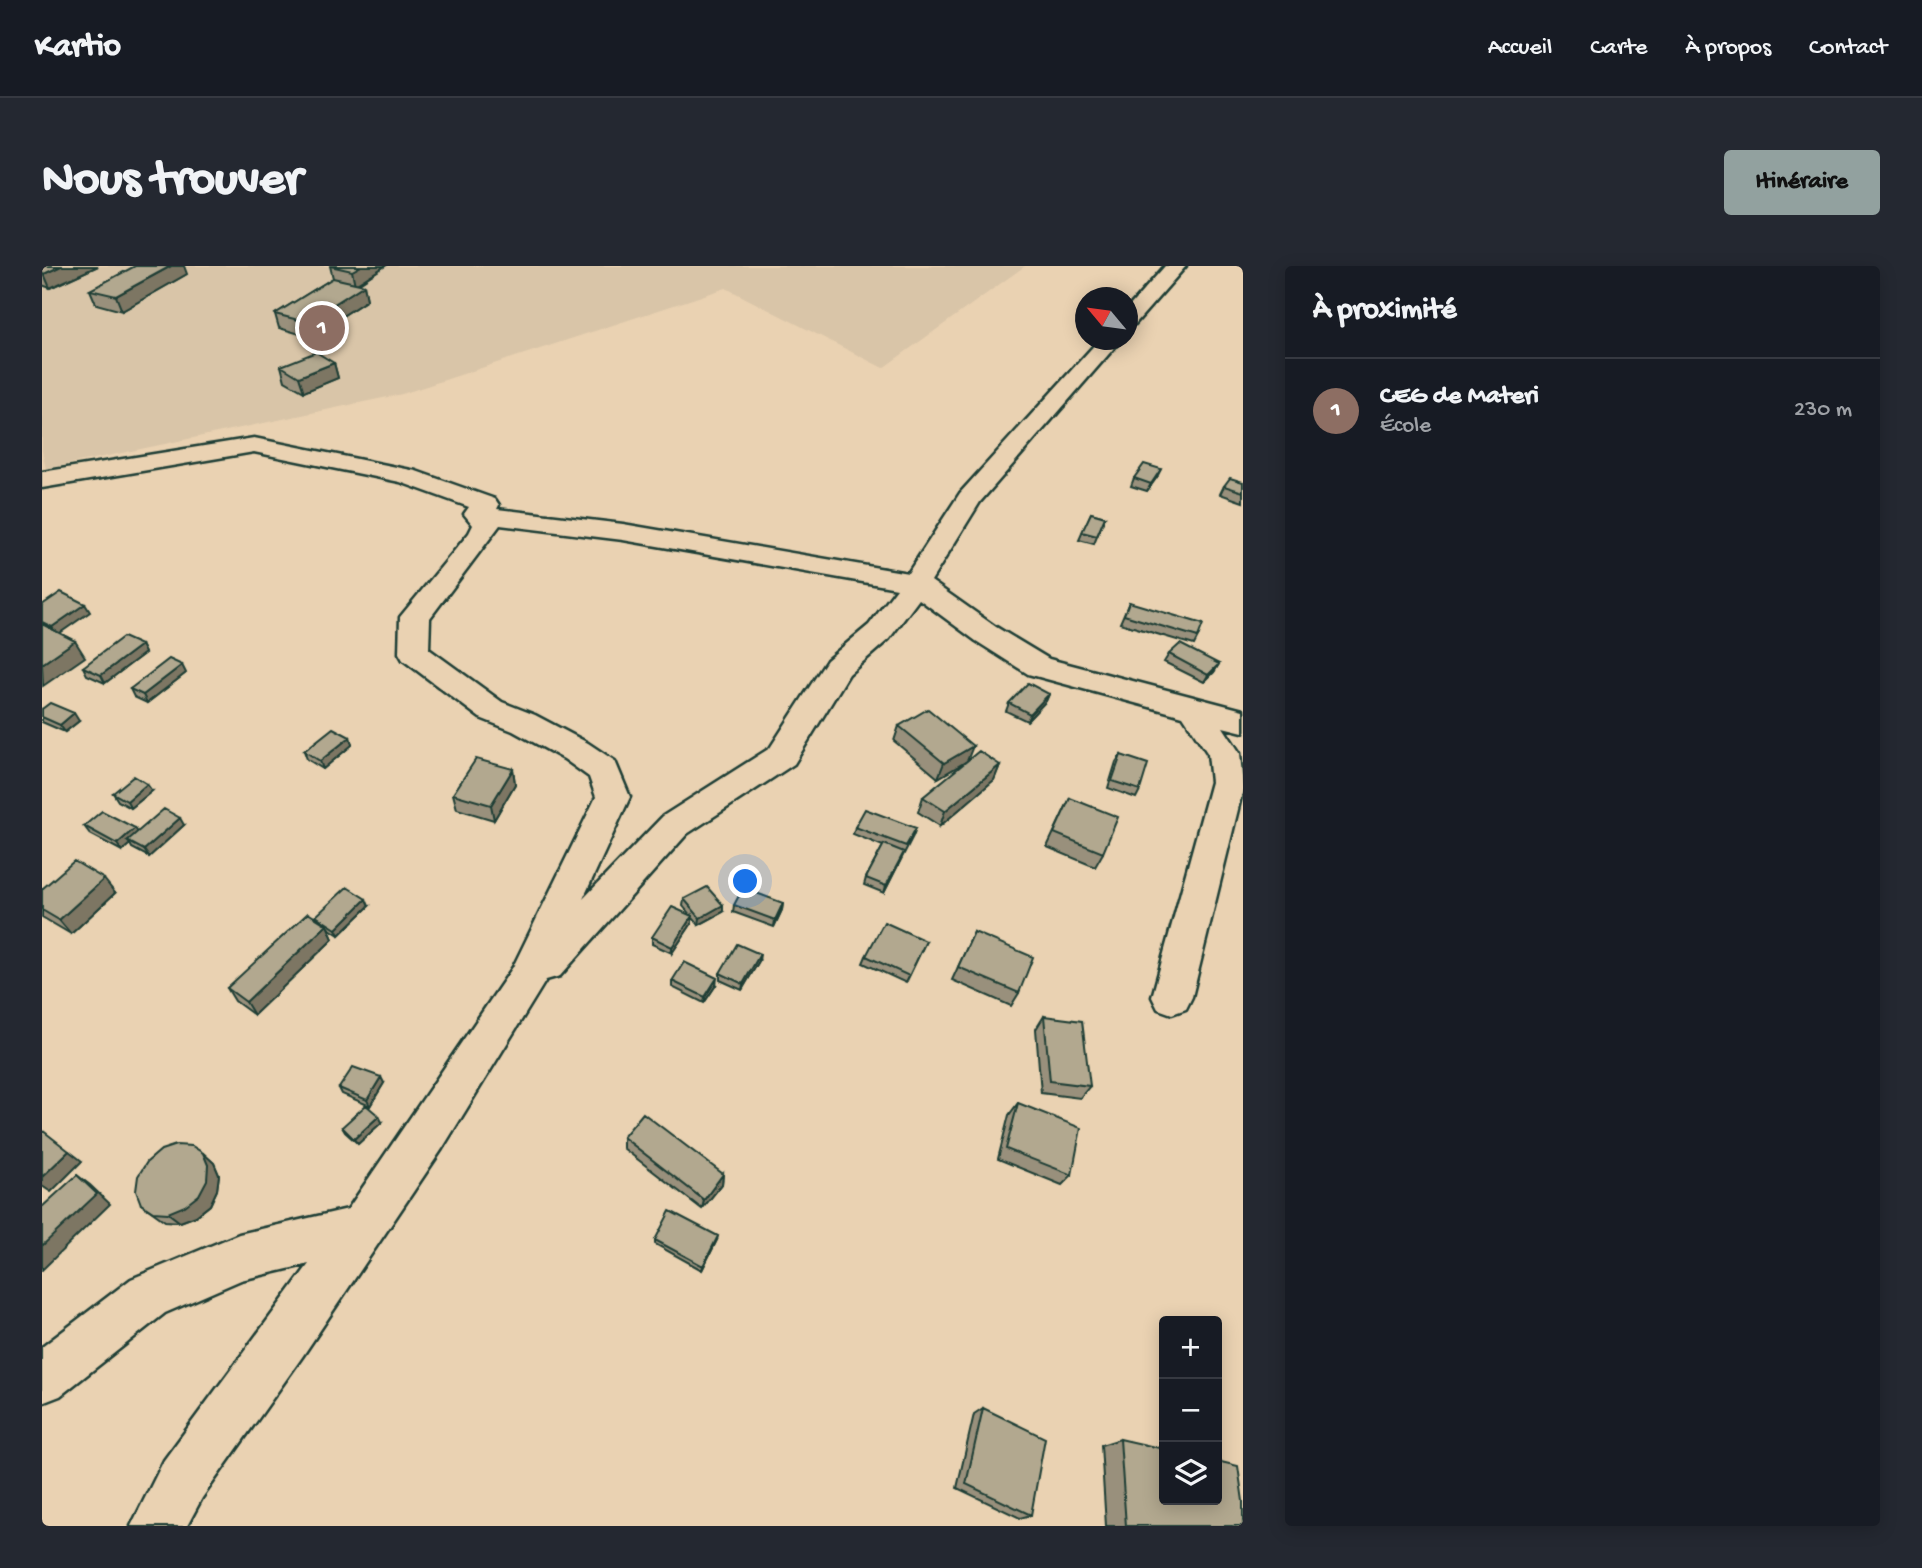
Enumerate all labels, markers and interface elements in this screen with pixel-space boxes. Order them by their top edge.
text: Kartio [35,29,121,67]
text: Accueil [1488,34,1552,63]
text: Carte [1590,34,1647,63]
text: À propos [1685,34,1771,63]
text: Contact [1809,34,1887,63]
button: Itinéraire [1724,150,1880,215]
text: Nous trouver [42,153,302,211]
north arrow [1075,287,1138,350]
text: À proximité [1313,294,1457,329]
pin: 1 [299,302,345,354]
text: CEG de Materi [1380,382,1539,413]
text: 1 [1331,397,1341,424]
text: 230 m [1794,397,1852,424]
text: École [1380,413,1431,440]
your location [728,864,762,898]
map controls [1159,1316,1222,1505]
button: + [1159,1316,1222,1379]
button: − [1159,1379,1222,1442]
button: layers [1159,1442,1222,1505]

